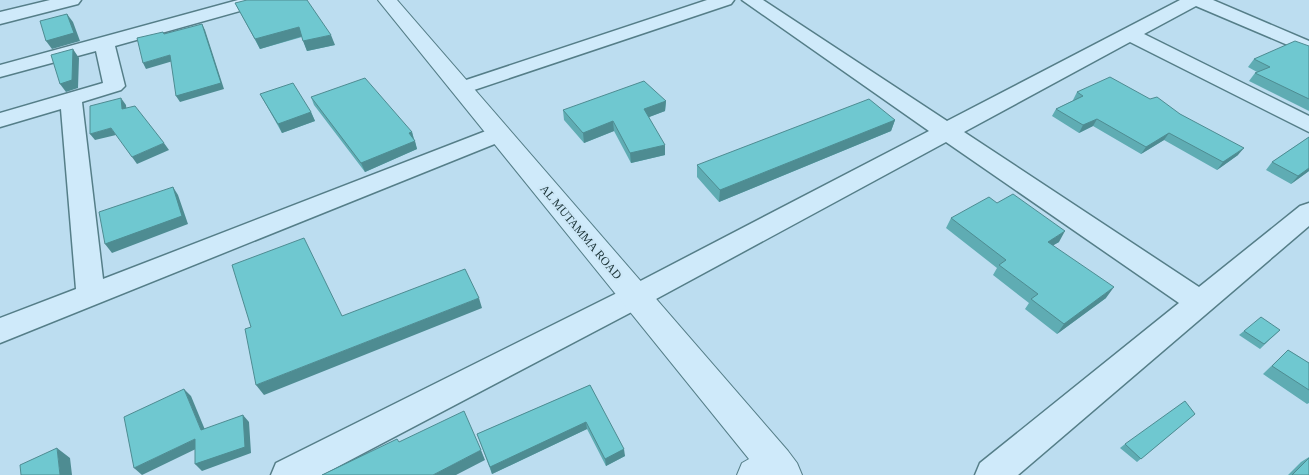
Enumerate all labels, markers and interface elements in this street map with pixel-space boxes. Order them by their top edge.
street label: AL MUTAMMA ROAD [537,182,625,282]

